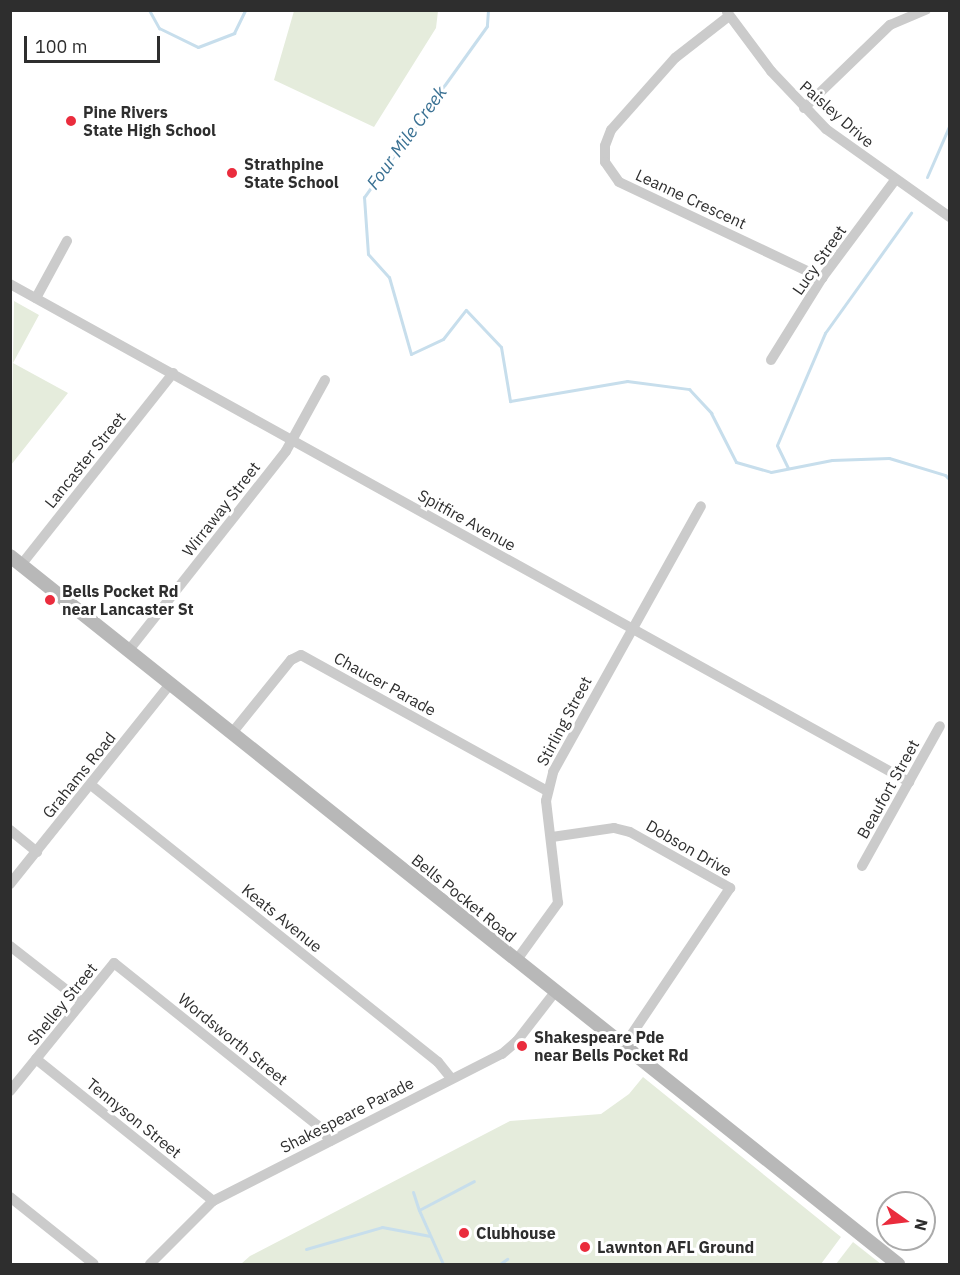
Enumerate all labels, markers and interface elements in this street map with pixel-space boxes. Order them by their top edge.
scale bar [27,24,164,62]
text: 100 m [35,35,87,58]
street label: Paisley Drive [796,77,878,151]
water label: Four Mile Creek [362,82,452,194]
place label: Pine Rivers State High School [83,102,216,140]
marker: Pine Rivers State High School [64,114,78,128]
place label: Strathpine State School [244,154,339,192]
street label: Leanne Crescent [633,165,749,233]
marker: Strathpine State School [225,166,239,180]
street label: Lucy Street [788,221,850,299]
street label: Lancaster Street [40,408,130,512]
street label: Wirraway Street [178,458,264,560]
street label: Spitfire Avenue [415,485,519,555]
place label: Bells Pocket Rd near Lancaster St [62,581,194,619]
marker: Bells Pocket Rd near Lancaster St [43,593,57,607]
street label: Chaucer Parade [331,648,439,720]
street label: Stirling Street [532,673,596,769]
street label: Grahams Road [38,728,120,822]
street label: Beaufort Street [853,736,923,842]
street label: Dobson Drive [643,816,735,880]
street label: Bells Pocket Road [408,850,520,946]
street label: Keats Avenue [238,880,326,956]
street label: Shelley Street [23,959,101,1049]
street label: Wordsworth Street [174,989,292,1089]
place label: Shakespeare Pde near Bells Pocket Rd [534,1027,688,1065]
marker: Shakespeare Pde near Bells Pocket Rd [515,1039,529,1053]
street label: Shakespeare Parade [277,1073,417,1157]
street label: Tennyson Street [83,1074,185,1162]
north arrow [876,1191,936,1251]
text: N [910,1217,933,1233]
place label: Clubhouse [476,1223,556,1243]
marker: Clubhouse [457,1226,471,1240]
place label: Lawnton AFL Ground [597,1237,754,1257]
marker: Lawnton AFL Ground [578,1240,592,1254]

